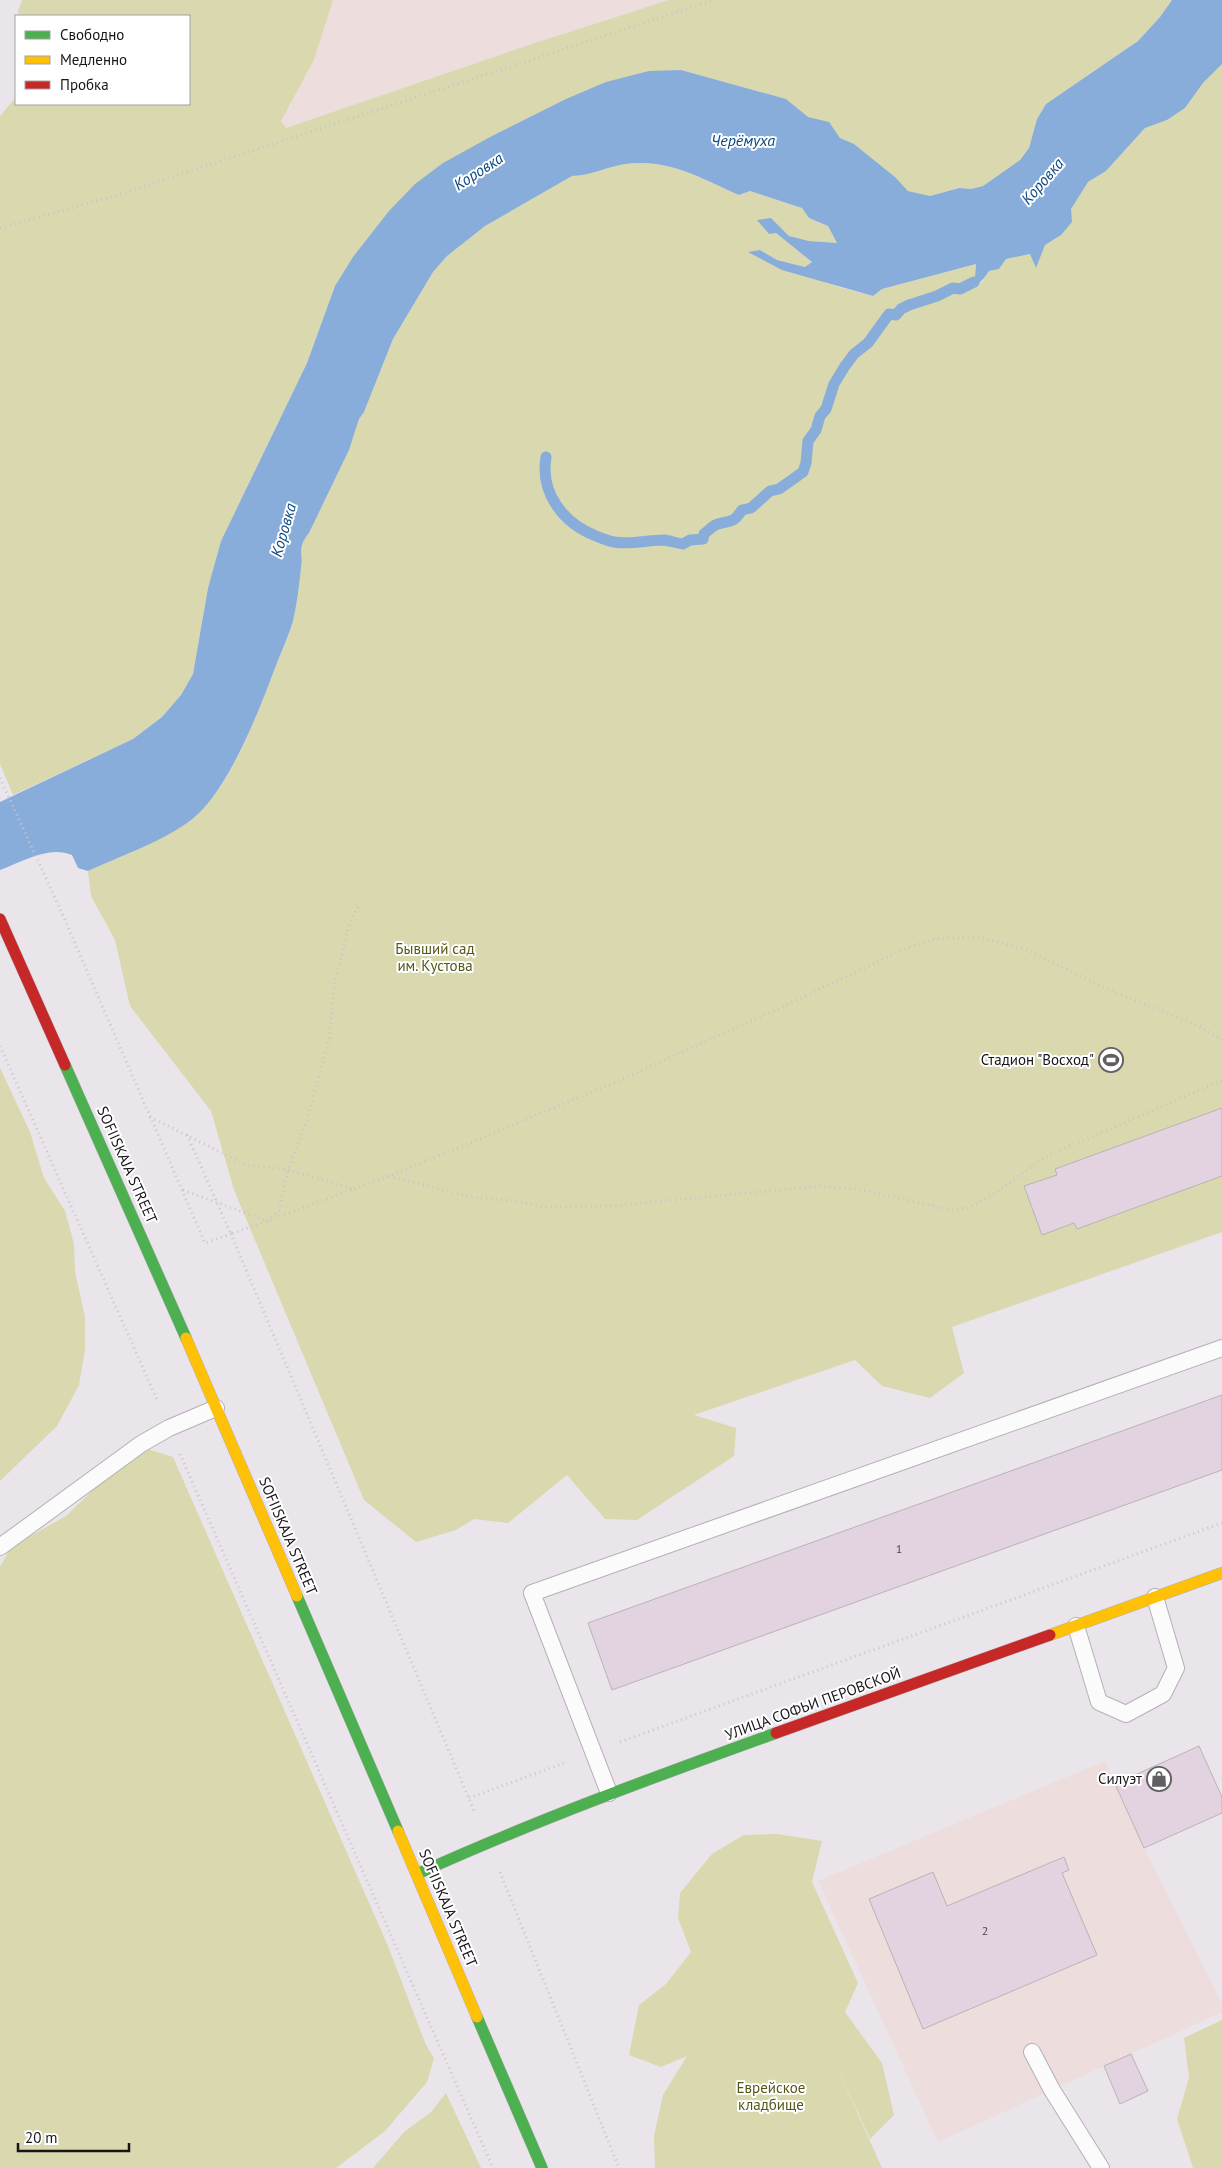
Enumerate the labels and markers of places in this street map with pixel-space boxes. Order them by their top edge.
sports icon: Стадион "Восход" [1098,1047,1124,1073]
place label: Стадион "Восход" [981,1050,1094,1069]
shop icon: Силуэт [1146,1766,1172,1792]
place label: Силуэт [1098,1769,1142,1788]

